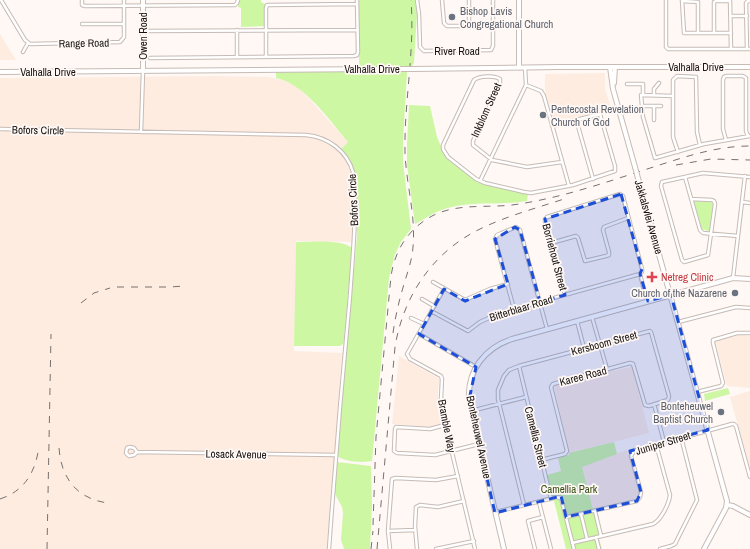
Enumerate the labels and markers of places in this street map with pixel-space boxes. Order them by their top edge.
place label: Bishop Lavis Congregational Church [460,4,553,31]
marker: Bishop Lavis Congregational Church [447,12,457,22]
place label: Pentecostal Revelation Church of God [551,102,644,129]
marker: Pentecostal Revelation Church of God [538,110,548,120]
place label: Netreg Clinic [661,270,714,284]
marker: Netreg Clinic [646,271,658,283]
place label: Church of the Nazarene [631,286,727,300]
marker: Church of the Nazarene [730,288,740,298]
place label: Bonteheuwel Baptist Church [653,399,713,426]
marker: Bonteheuwel Baptist Church [716,407,726,417]

